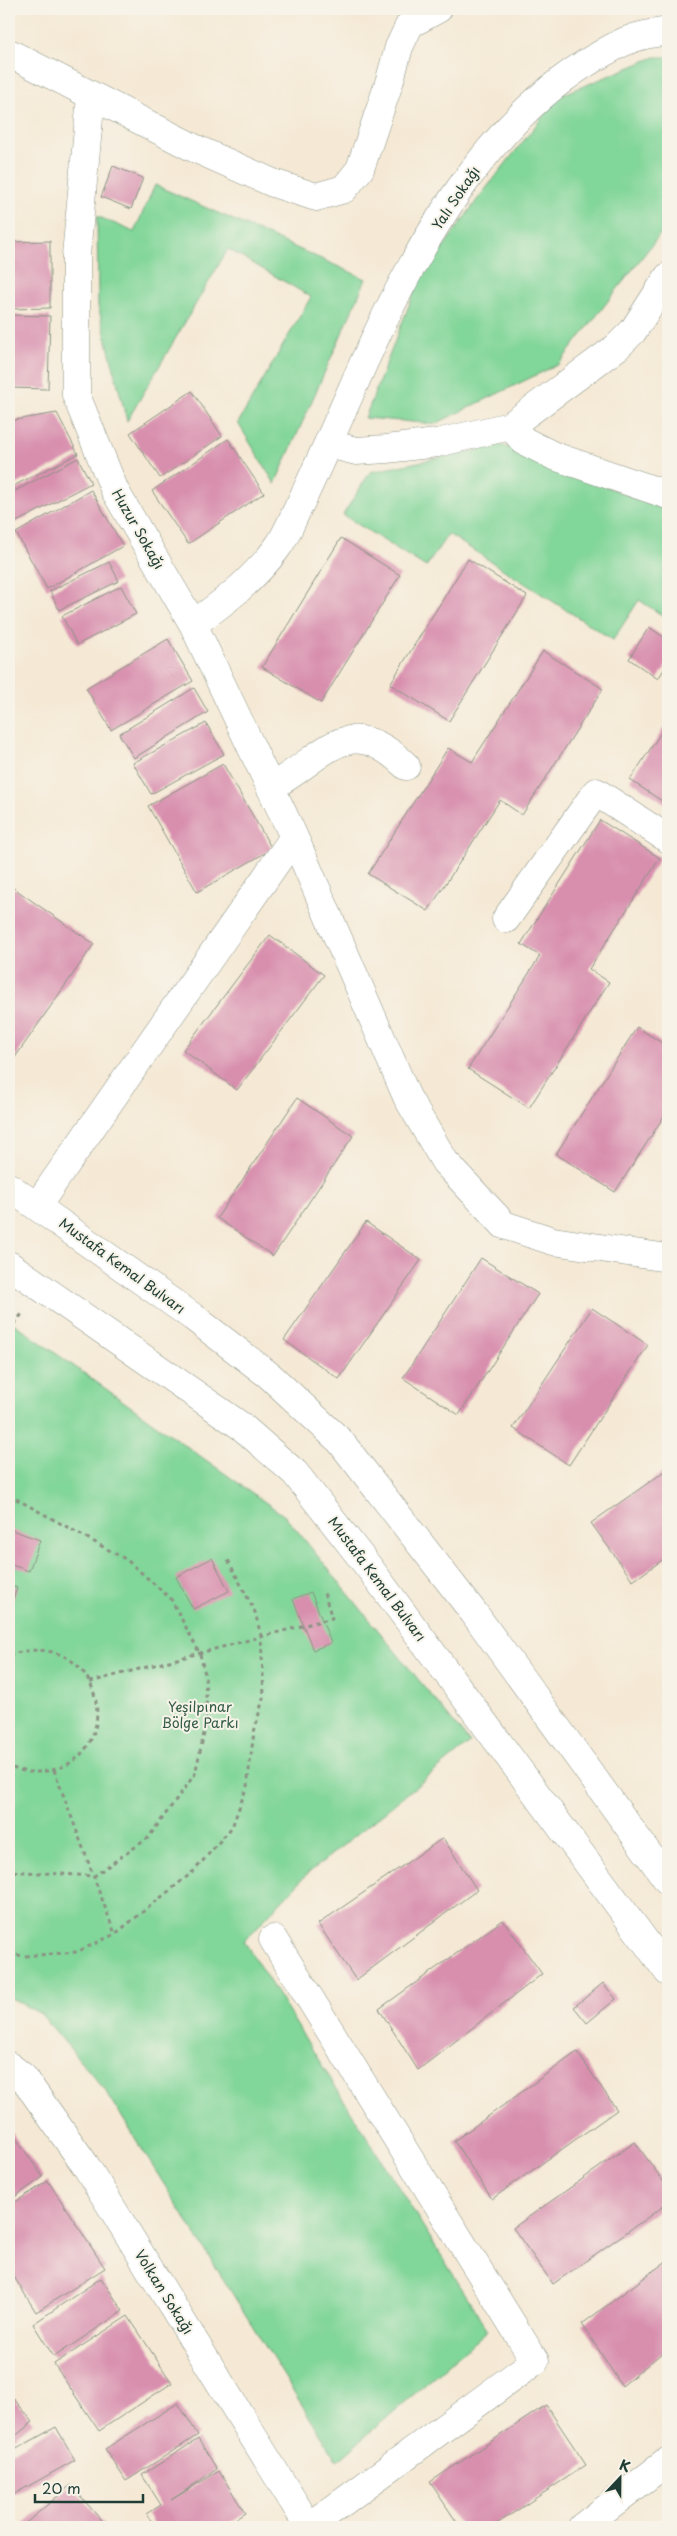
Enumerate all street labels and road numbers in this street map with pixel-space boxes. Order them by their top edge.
street label: Yalı Sokağı [427,162,485,234]
street label: Huzur Sokağı [107,485,170,573]
street label: Mustafa Kemal Bulvarı [55,1212,190,1319]
street label: Mustafa Kemal Bulvarı [323,1512,431,1646]
street label: Volkan Sokağı [130,2245,199,2338]

